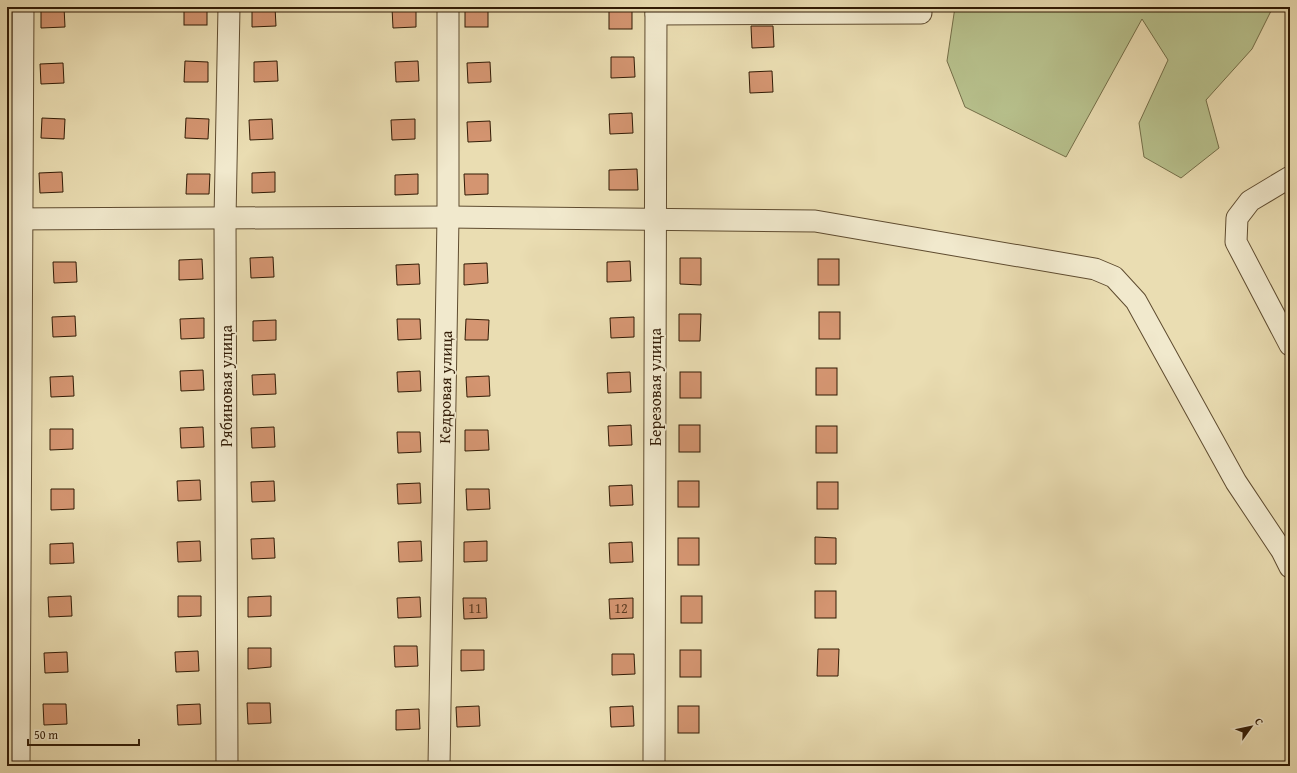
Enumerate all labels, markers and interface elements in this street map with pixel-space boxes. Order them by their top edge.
street label: Рябиновая улица [214,325,238,447]
street label: Березовая улица [643,328,667,446]
street label: Кедровая улица [432,330,458,444]
house number: 11 [468,598,482,618]
house number: 12 [614,598,628,618]
north arrow [1231,707,1271,747]
text: С [1251,715,1268,729]
scale bar [28,721,139,747]
text: 50 m [34,726,58,743]

